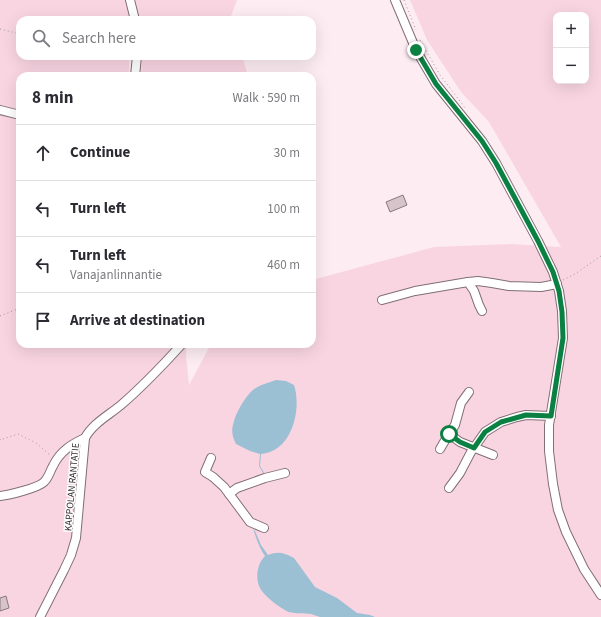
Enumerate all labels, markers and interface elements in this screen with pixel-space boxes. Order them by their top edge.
map controls [553,12,589,84]
button: + [553,12,589,48]
search box [16,16,316,60]
icon: search [30,27,52,49]
text: Search here [62,28,136,49]
route end [407,41,425,59]
button: − [553,48,589,84]
text: 8 min [32,86,73,110]
text: Walk · 590 m [232,89,300,107]
icon: ahead [32,142,54,164]
text: Continue [70,142,130,163]
text: 30 m [274,144,300,162]
icon: left [32,198,54,220]
text: Turn left [70,198,126,219]
text: 100 m [267,200,300,218]
text: Turn left [70,245,126,266]
icon: left [32,254,54,276]
text: 460 m [267,256,300,274]
text: Vanajanlinnantie [70,266,162,284]
icon: arrive [32,310,54,332]
text: Arrive at destination [70,310,205,331]
route start [440,425,458,443]
street label: KAPPOLAN RANTATIE [61,442,83,532]

